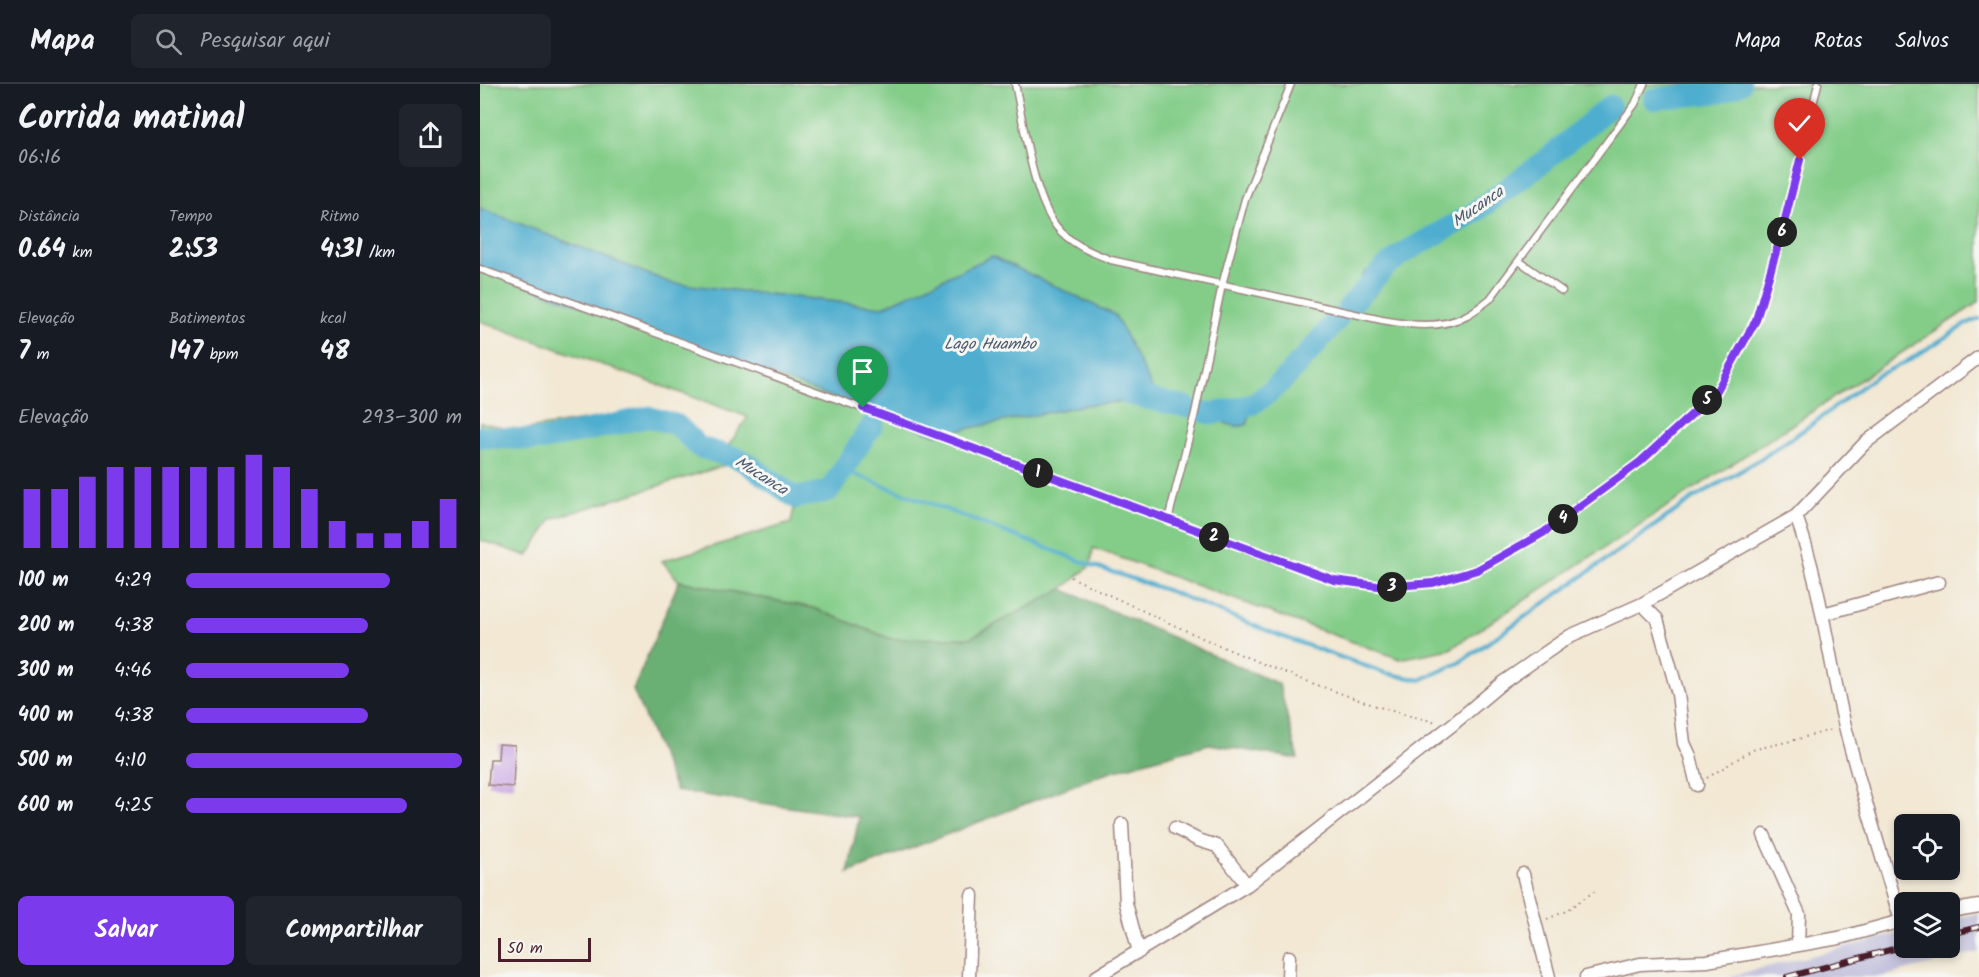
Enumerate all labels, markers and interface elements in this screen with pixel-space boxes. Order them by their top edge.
search box [131,14,551,68]
text: Mapa [30,19,95,64]
text: Pesquisar aqui [200,24,330,59]
icon: search [152,25,185,58]
text: Mapa [1735,25,1781,58]
text: Rotas [1814,25,1863,58]
text: Salvos [1896,25,1949,58]
text: Corrida matinal [18,93,244,146]
pin [1774,98,1825,160]
button: share [399,104,462,167]
icon: check [1783,107,1816,140]
text: 06:16 [18,142,61,174]
water label: Mucanca [1447,179,1510,234]
text: Distância [18,204,80,229]
text: Tempo [169,204,212,229]
text: Ritmo [320,204,359,229]
pin: 6 [1767,217,1797,247]
text: 6 [1778,219,1786,244]
text: 0.64 [18,229,66,271]
text: 2:53 [169,229,218,271]
text: 4:31 [320,229,363,271]
text: km [66,240,92,265]
text: /km [363,240,395,265]
text: Elevação [18,306,75,331]
text: Batimentos [169,306,245,331]
text: kcal [320,306,346,331]
text: 7 [18,331,30,373]
text: 147 [169,331,203,373]
text: 48 [320,331,350,373]
water label: Lago Huambo [944,332,1038,357]
text: m [30,342,49,367]
text: bpm [203,342,239,367]
pin [837,346,888,408]
icon: arrive [846,355,879,388]
pin: 5 [1692,385,1722,415]
text: 5 [1703,387,1711,412]
text: Elevação [18,402,89,434]
text: 293–300 m [362,402,462,434]
water label: Mucanca [730,450,794,503]
pin: 1 [1023,458,1053,488]
text: 1 [1036,460,1040,485]
pin: 4 [1548,504,1578,534]
text: 4 [1559,506,1567,531]
pin: 2 [1199,522,1229,552]
text: 2 [1209,524,1219,549]
text: 100 m [18,565,69,597]
text: 4:29 [114,565,151,597]
pin: 3 [1377,572,1407,602]
text: 3 [1388,574,1396,599]
text: 200 m [18,610,74,642]
text: 4:38 [114,610,153,642]
text: 300 m [18,655,74,687]
text: 4:46 [114,655,152,687]
text: 400 m [18,700,74,732]
text: 4:38 [114,700,153,732]
text: 500 m [18,745,73,777]
text: 4:10 [114,745,146,777]
text: 600 m [18,790,73,822]
text: 4:25 [114,790,152,822]
map controls [1894,814,1960,958]
button: locate [1894,814,1960,880]
button: layers [1894,892,1960,958]
button: Salvar [18,896,234,965]
button: Compartilhar [246,896,462,965]
scale bar [498,935,591,962]
text: 50 m [507,936,543,961]

